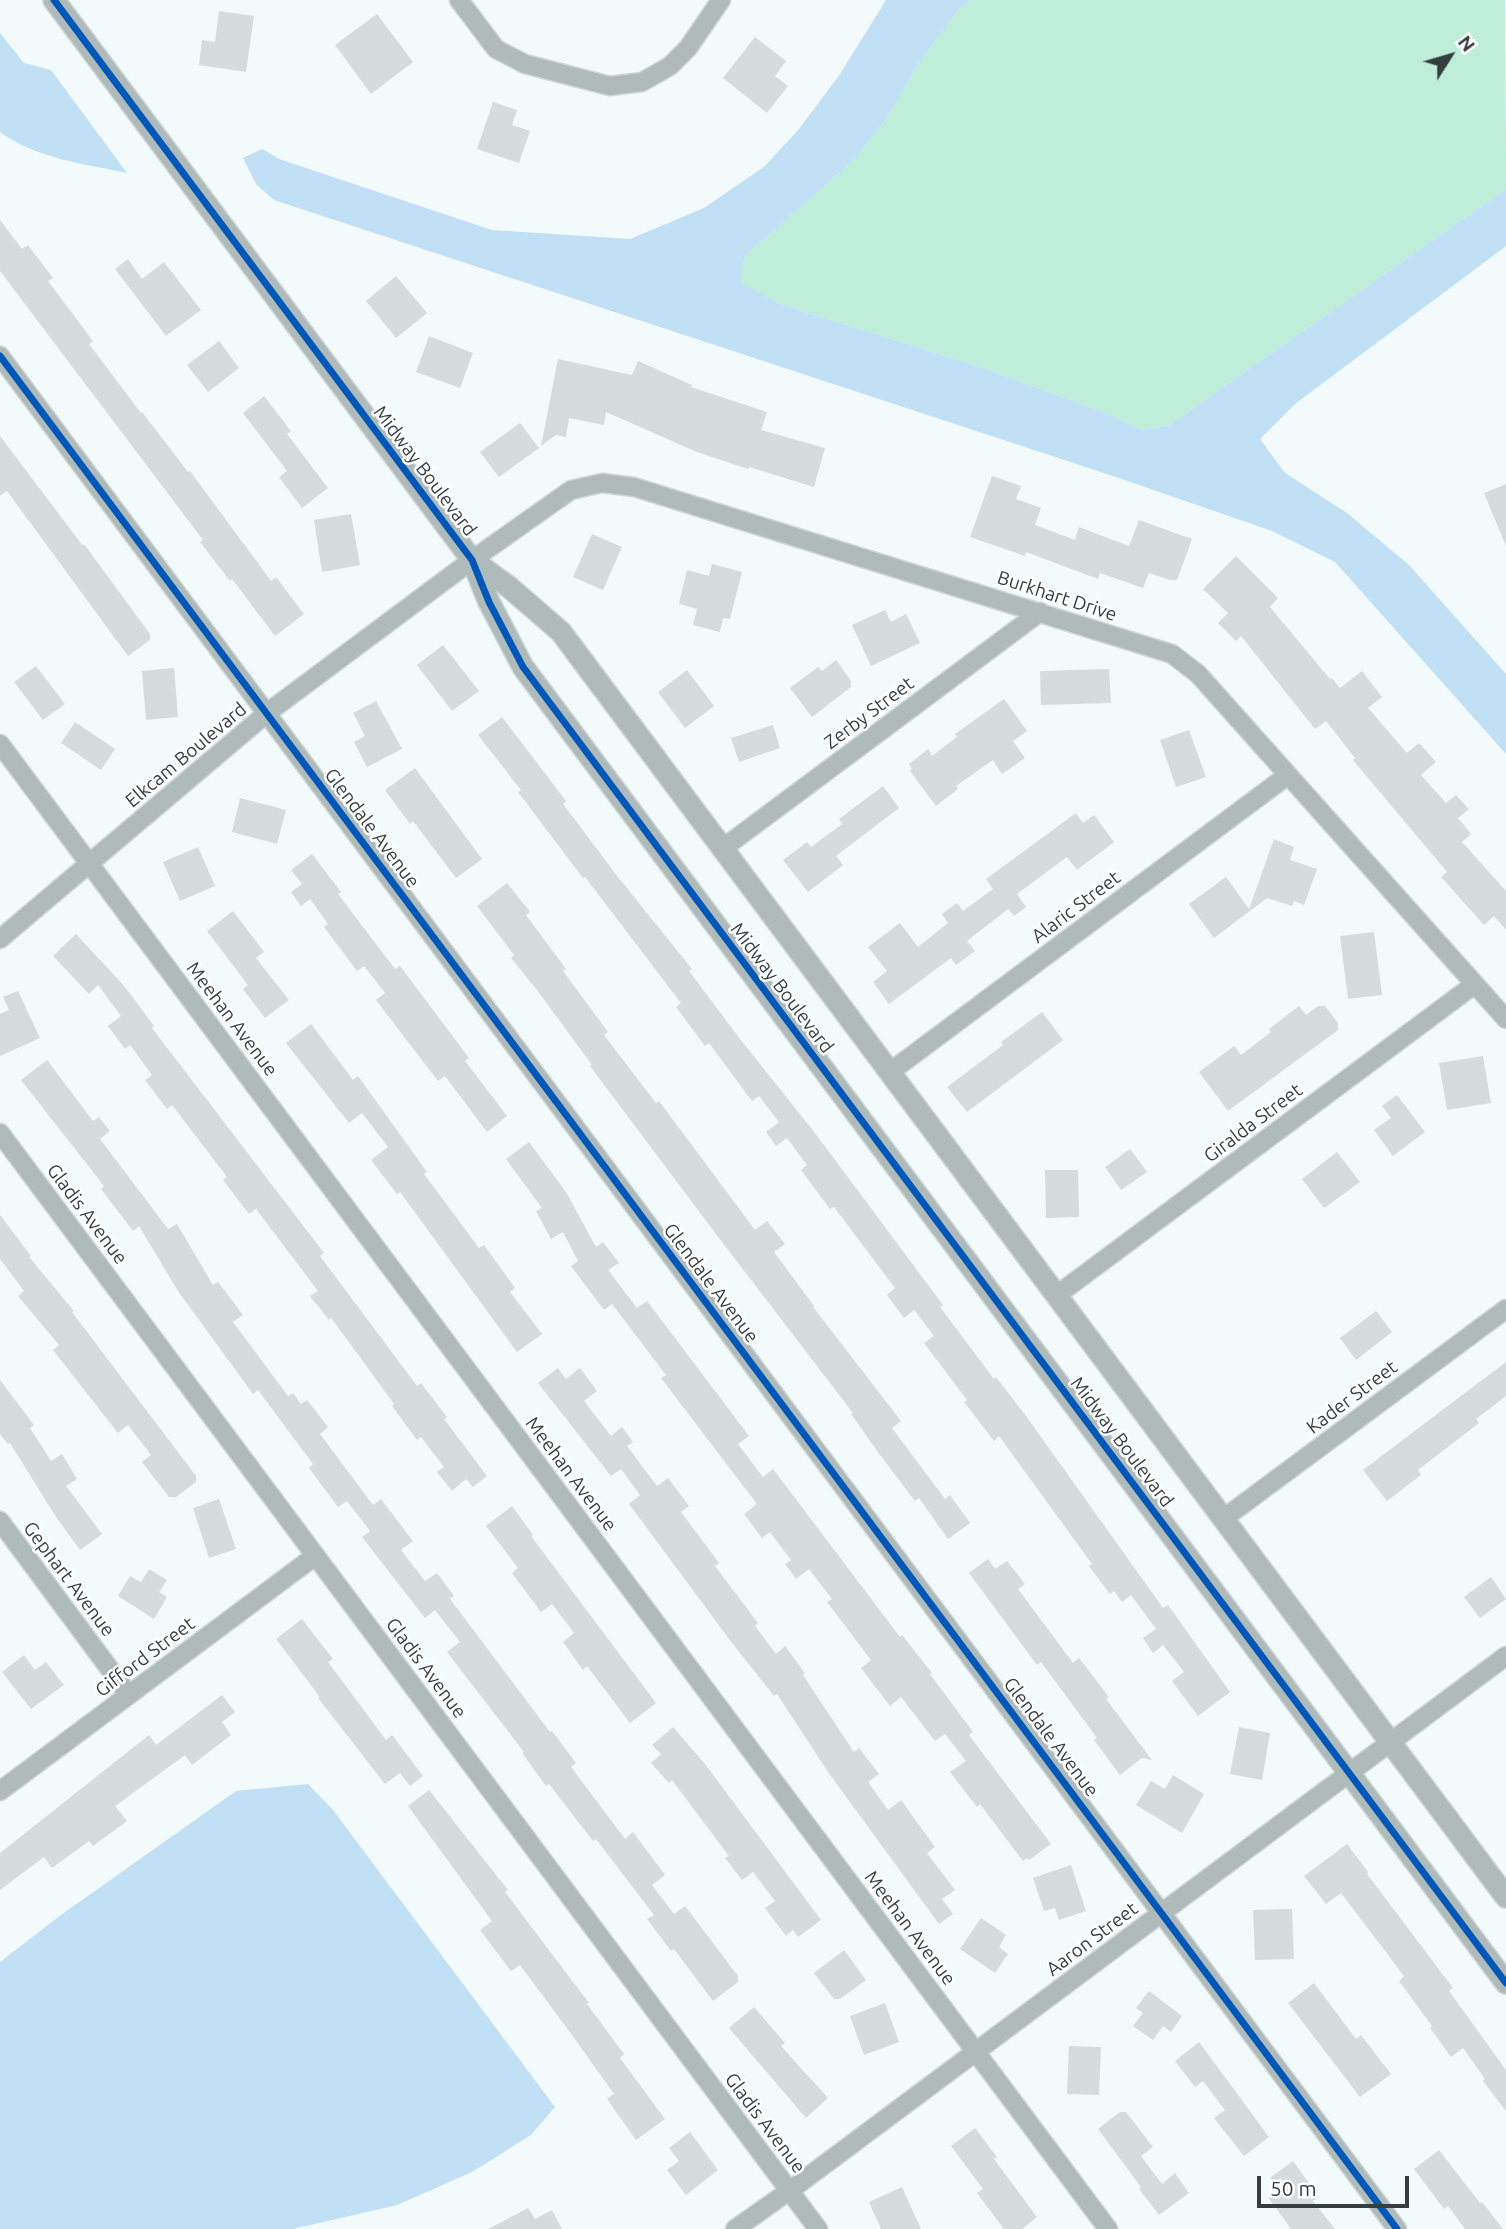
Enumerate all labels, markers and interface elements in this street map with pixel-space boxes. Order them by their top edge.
north arrow [1415,21,1485,91]
text: N [1454,31,1480,56]
street label: Midway Boulevard [369,401,481,541]
street label: Burkhart Drive [994,566,1120,626]
street label: Zerby Street [820,672,918,754]
street label: Elkcam Boulevard [121,698,251,812]
street label: Glendale Avenue [320,764,424,892]
street label: Alaric Street [1027,866,1125,948]
street label: Midway Boulevard [726,918,838,1058]
street label: Meehan Avenue [182,957,282,1081]
street label: Giralda Street [1199,1079,1307,1167]
street label: Gladis Avenue [42,1159,132,1269]
street label: Glendale Avenue [659,1219,763,1347]
street label: Kader Street [1302,1356,1402,1438]
street label: Midway Boulevard [1066,1372,1178,1512]
street label: Meehan Avenue [521,1412,621,1536]
street label: Gephart Avenue [18,1517,120,1641]
street label: Gifford Street [91,1612,199,1702]
street label: Gladis Avenue [381,1613,471,1723]
street label: Glendale Avenue [999,1673,1103,1801]
street label: Meehan Avenue [860,1866,960,1990]
street label: Aaron Street [1042,1897,1142,1981]
street label: Gladis Avenue [720,2068,810,2178]
scale bar [1261,2162,1413,2206]
text: 50 m [1270,2176,1317,2200]

